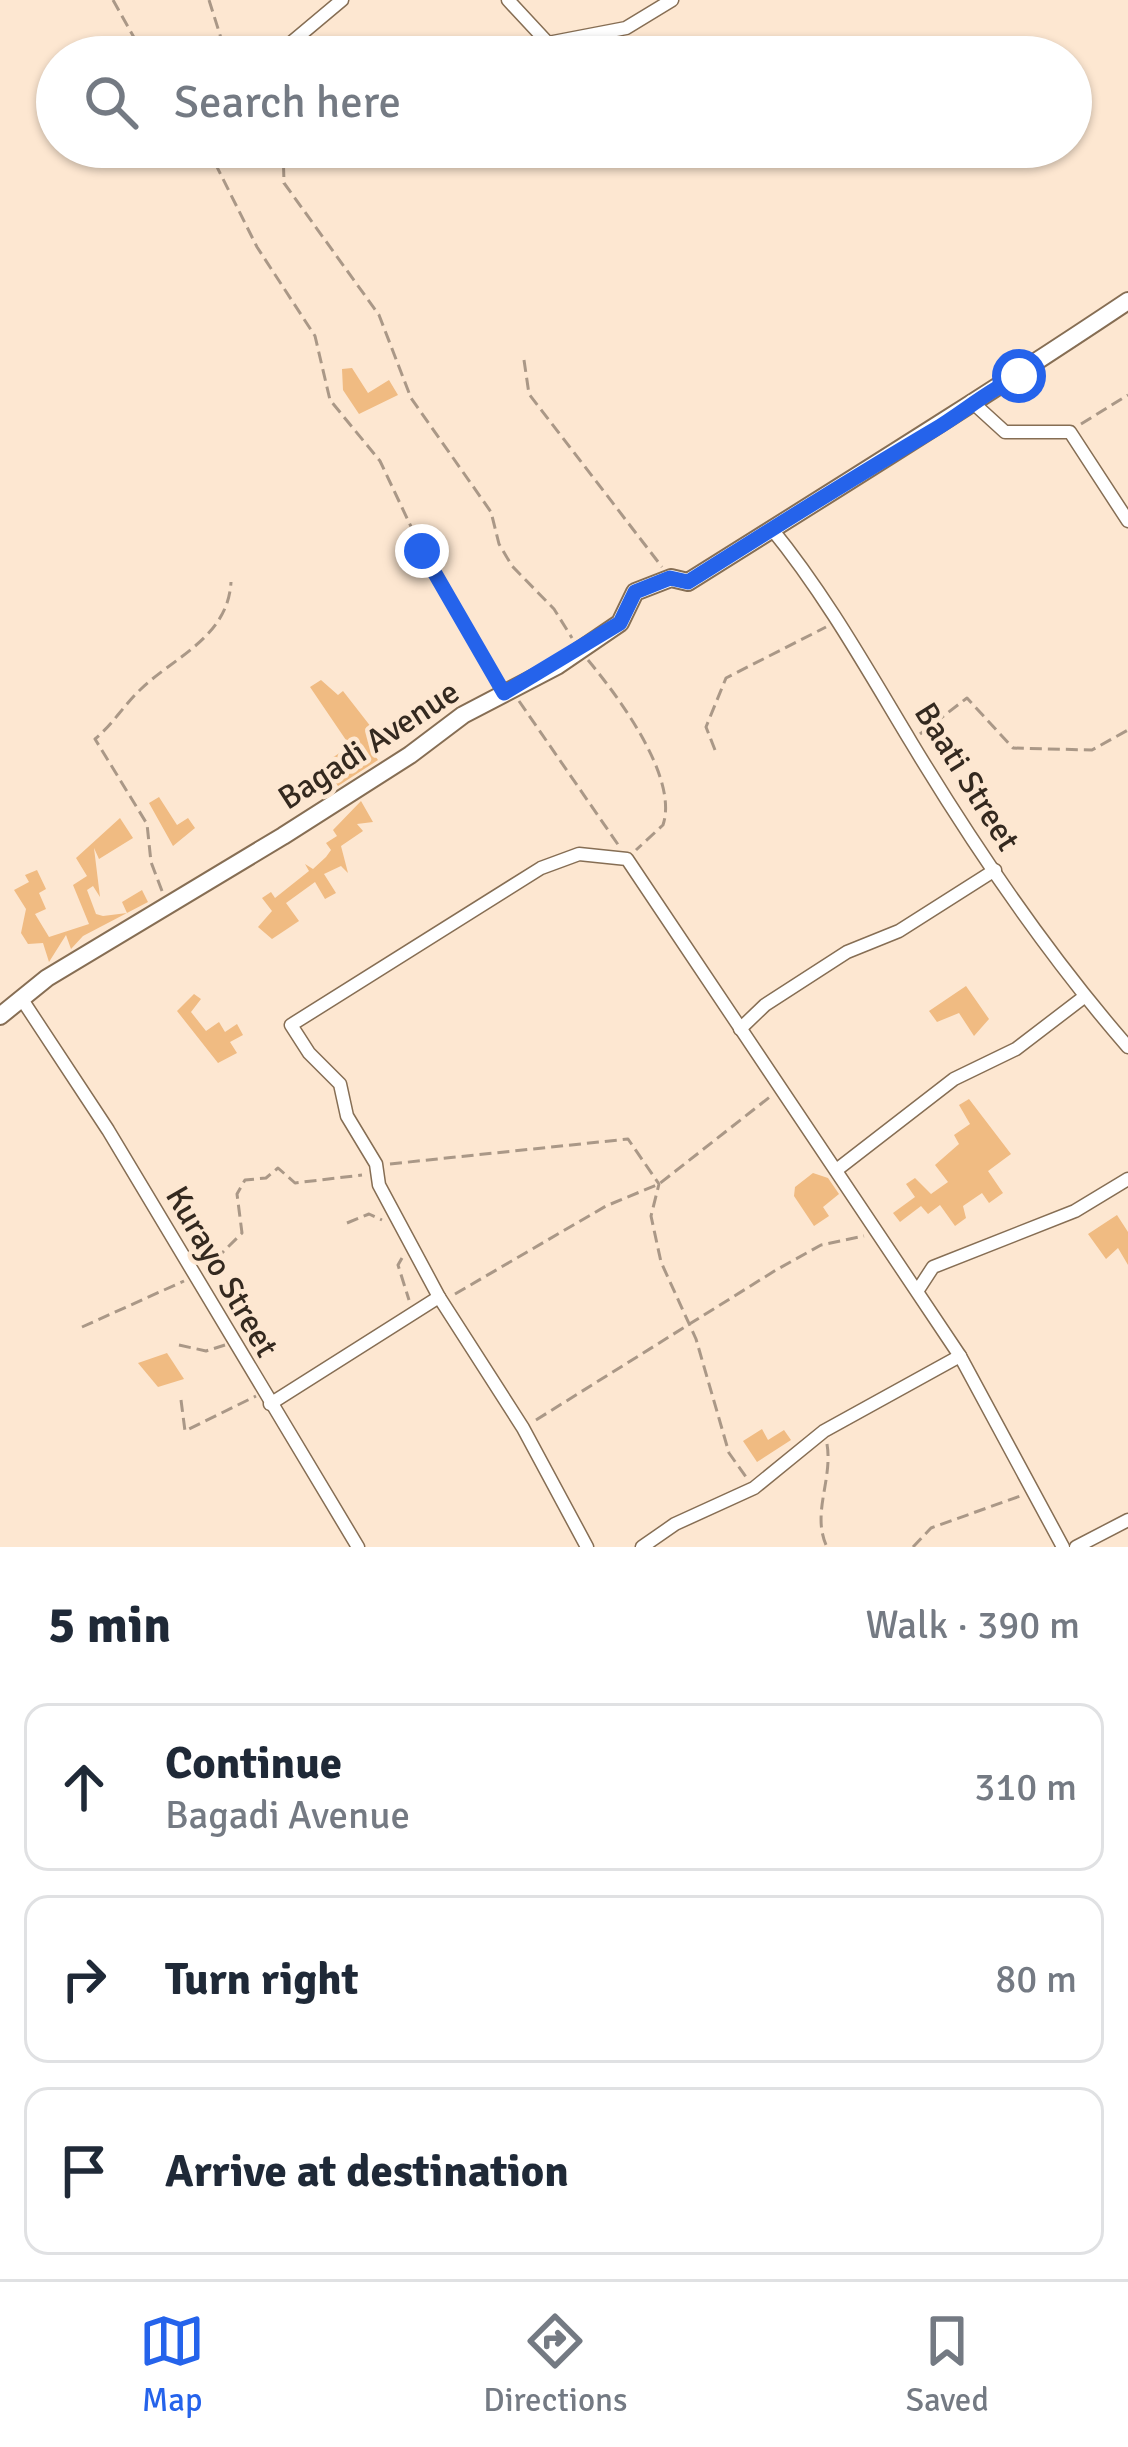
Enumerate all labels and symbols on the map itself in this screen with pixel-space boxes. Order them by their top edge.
route start [992,349,1046,403]
route end [395,524,449,578]
street label: Bagadi Avenue [271,672,467,819]
street label: Baati Street [905,695,1028,859]
street label: Kurayo Street [156,1179,287,1365]

